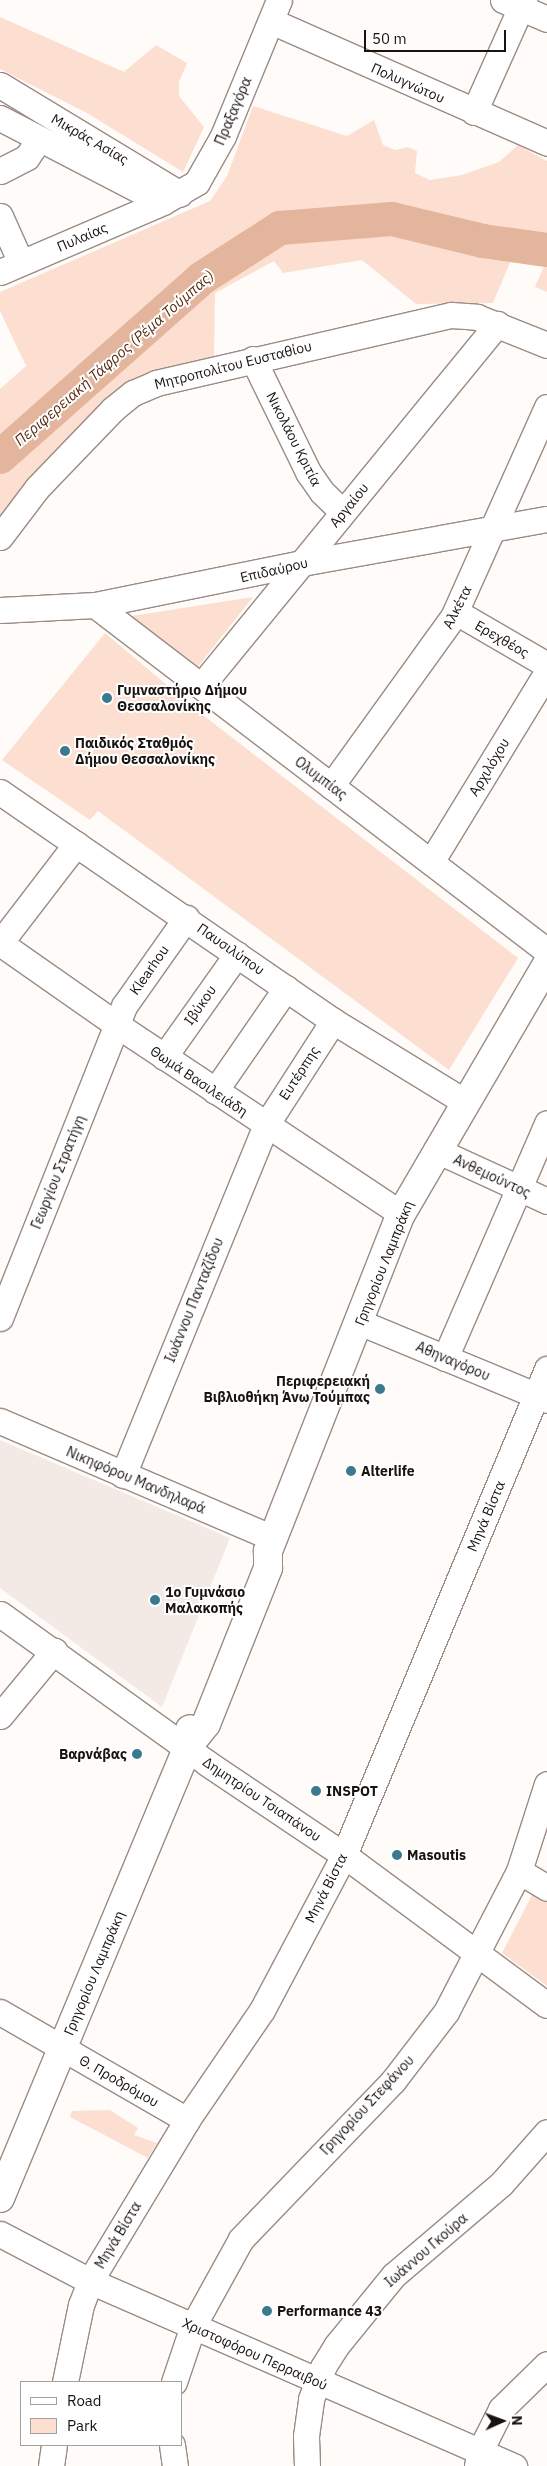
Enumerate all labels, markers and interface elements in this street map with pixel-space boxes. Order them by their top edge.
scale bar [367,20,510,52]
text: 50 m [372,29,407,48]
street label: Πολυγνώτου [369,59,447,107]
street label: Πραξαγόρα [211,74,255,148]
street label: Μικράς Ασίας [48,110,132,168]
street label: Πυλαίας [54,219,110,255]
water label: Περιφερειακή Τάφρος (Ρέμα Τούμπας) [11,266,217,450]
street label: Μητροπολίτου Ευσταθίου [153,337,313,393]
street label: Νικολάου Κριτία [263,389,325,489]
street label: Αργαίου [326,479,372,531]
street label: Επιδαύρου [238,554,310,586]
street label: Αλκέτα [439,583,475,631]
street label: Ερεχθέος [472,617,532,661]
place label: Γυμναστήριο Δήμου Θεσσαλονίκης [117,682,247,714]
marker: Γυμναστήριο Δήμου Θεσσαλονίκης [101,692,113,704]
place label: Παιδικός Σταθμός Δήμου Θεσσαλονίκης [75,735,215,768]
street label: Αρχιλόχου [465,735,513,799]
marker: Παιδικός Σταθμός Δήμου Θεσσαλονίκης [59,745,71,757]
street label: Ολυμπίας [292,753,350,803]
street label: Παυσιλύπου [194,920,268,978]
street label: Klearhou [126,942,172,998]
street label: Ιβύκου [180,982,220,1028]
street label: Θωμά Βασιλειάδη [147,1042,251,1120]
street label: Ευτέρπης [275,1043,323,1103]
street label: Γεωργίου Στρατήγη [27,1112,89,1232]
street label: Ανθεμούντος [451,1151,533,1201]
street label: Γρηγορίου Λαμπράκη [351,1198,417,1328]
street label: Ιωάννου Πανταζίδου [161,1235,227,1365]
street label: Αθηναγόρου [413,1338,493,1384]
place label: Περιφερειακή Βιβλιοθήκη Άνω Τούμπας [203,1373,370,1405]
marker: Περιφερειακή Βιβλιοθήκη Άνω Τούμπας [374,1383,386,1395]
street label: Νικηφόρου Μανδηλαρά [64,1443,208,1517]
place label: Alterlife [361,1463,415,1479]
marker: Alterlife [345,1465,357,1477]
street label: Μηνά Βίστα [464,1478,508,1554]
place label: 1ο Γυμνάσιο Μαλακοπής [165,1584,245,1616]
marker: 1ο Γυμνάσιο Μαλακοπής [149,1594,161,1606]
place label: Βαρνάβας [59,1746,127,1762]
marker: Βαρνάβας [131,1748,143,1760]
street label: Δημητρίου Τσιαπάνου [200,1753,324,1845]
place label: INSPOT [326,1783,378,1799]
marker: INSPOT [310,1785,322,1797]
place label: Masoutis [407,1847,466,1863]
marker: Masoutis [391,1849,403,1861]
street label: Μηνά Βίστα [301,1851,351,1925]
street label: Γρηγορίου Λαμπράκη [60,1908,128,2038]
street label: Θ. Προδρόμου [76,2051,162,2111]
street label: Γρηγορίου Στεφάνου [317,2052,417,2158]
street label: Μηνά Βίστα [91,2198,145,2272]
street label: Ιωάννου Γκούρα [381,2209,471,2291]
place label: Performance 43 [277,2303,382,2319]
marker: Performance 43 [261,2305,273,2317]
street label: Χριστοφόρου Περραιβού [180,2314,330,2394]
legend [20,2381,182,2446]
text: Road [67,2391,102,2410]
north arrow [477,2396,527,2446]
text: N [508,2415,526,2426]
text: Park [67,2416,97,2435]

